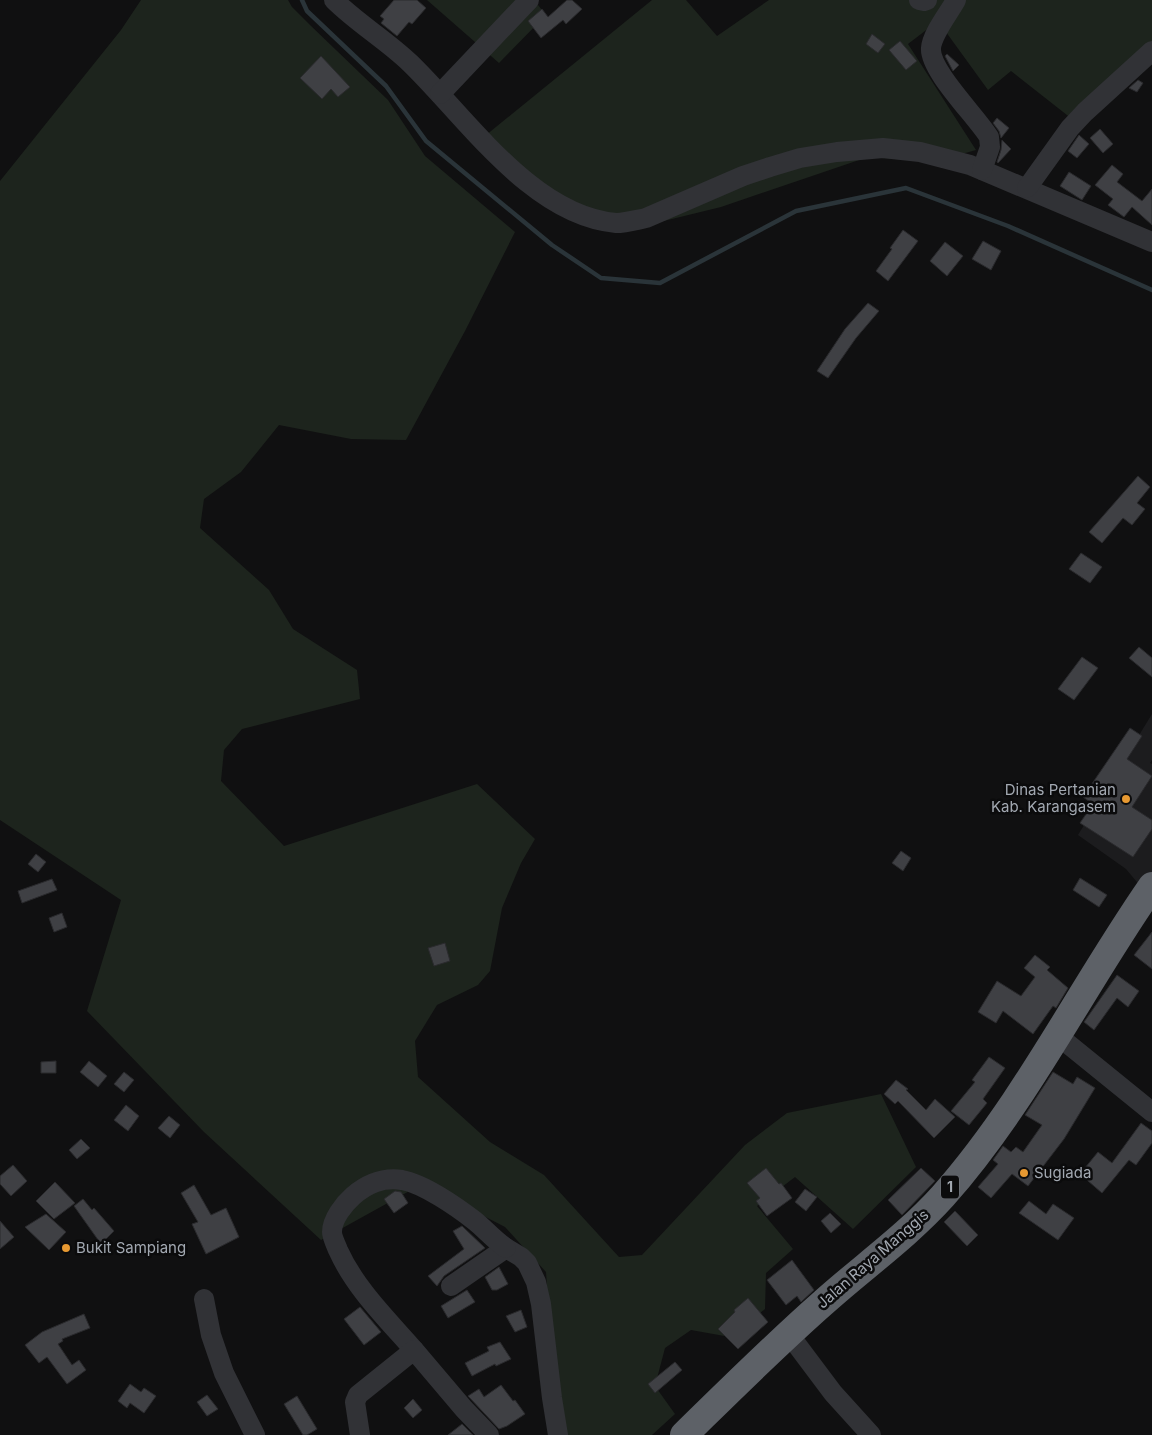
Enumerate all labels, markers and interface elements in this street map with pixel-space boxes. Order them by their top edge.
place label: Dinas Pertanian Kab. Karangasem [991,780,1116,816]
marker: Dinas Pertanian Kab. Karangasem [1120,793,1132,805]
place label: Sugiada [1034,1163,1091,1182]
marker: Sugiada [1018,1167,1030,1179]
road number: 1 [941,1176,959,1198]
street label: Jalan Raya Manggis [813,1205,932,1312]
place label: Bukit Sampiang [76,1238,186,1257]
marker: Bukit Sampiang [60,1242,72,1254]

